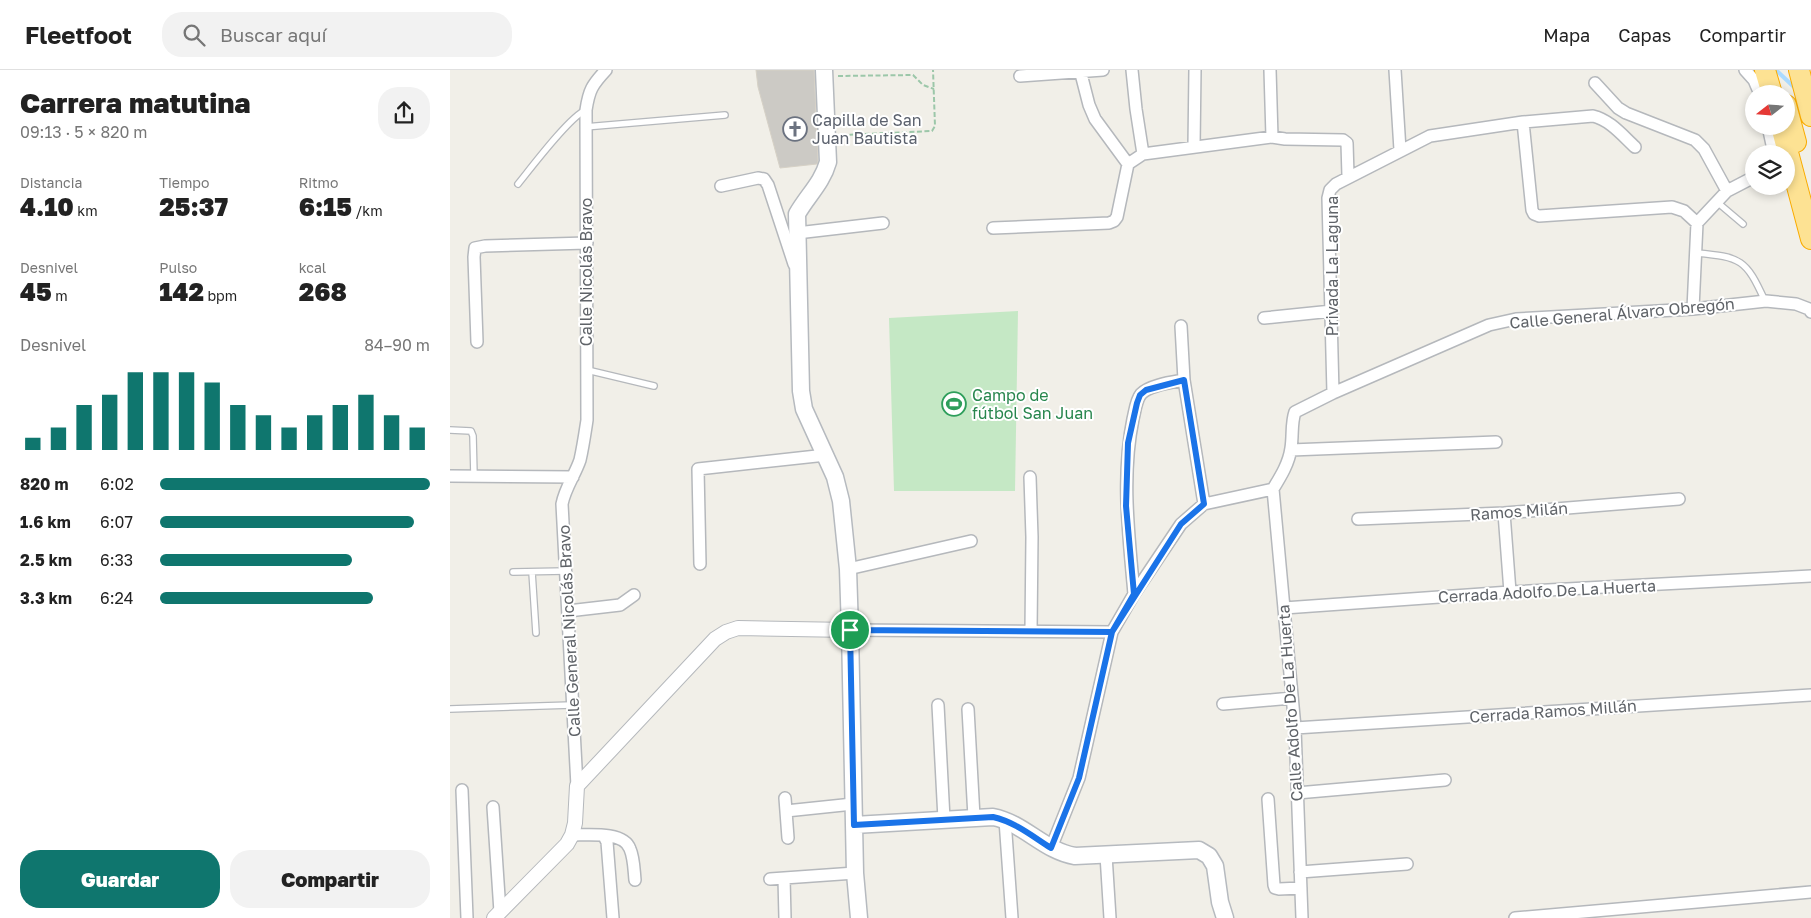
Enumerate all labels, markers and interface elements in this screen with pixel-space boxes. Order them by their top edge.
search box [162,12,512,57]
text: Fleetfoot [25,20,132,49]
icon: search [180,21,208,49]
text: Buscar aquí [220,23,326,46]
text: Mapa [1543,24,1590,46]
text: Capas [1618,24,1671,46]
text: Compartir [1699,24,1786,46]
north arrow [1745,85,1795,135]
map controls [1745,85,1795,195]
text: Carrera matutina [20,86,251,119]
button: share [378,87,430,139]
place label: Capilla de San Juan Bautista [812,110,922,148]
church icon: Capilla de San Juan Bautista [782,116,808,142]
text: 09:13 · 5 × 820 m [20,122,148,142]
button: layers [1745,145,1795,195]
text: Distancia [20,174,82,191]
text: Tiempo [159,174,209,191]
text: Ritmo [299,174,338,191]
text: 4.10 [20,191,74,222]
text: 25:37 [159,191,228,222]
text: 6:15 [299,191,352,222]
street label: Privada La Laguna [1322,196,1342,336]
street label: Calle Nicolás Bravo [576,198,596,346]
text: km [74,202,98,219]
text: /km [352,202,383,219]
text: Desnivel [20,259,78,276]
text: Pulso [159,259,197,276]
text: kcal [299,259,326,276]
text: 45 [20,276,52,307]
text: 142 [159,276,204,307]
text: 268 [299,276,347,307]
text: m [52,287,68,304]
text: bpm [204,287,237,304]
street label: Calle General Álvaro Obregón [1509,293,1735,333]
text: Desnivel [20,335,86,355]
text: 84–90 m [364,335,430,355]
place label: Campo de fútbol San Juan [972,385,1093,423]
sports icon: Campo de fútbol San Juan [941,391,967,417]
text: 820 m [20,474,68,494]
text: 6:02 [100,474,134,494]
street label: Ramos Milán [1469,498,1569,524]
text: 1.6 km [20,512,71,532]
text: 6:07 [100,512,133,532]
street label: Calle General Nicolás Bravo [553,524,585,738]
text: 2.5 km [20,550,72,570]
text: 6:33 [100,550,133,570]
street label: Cerrada Adolfo De La Huerta [1437,575,1657,607]
text: 3.3 km [20,588,72,608]
text: 6:24 [100,588,134,608]
street label: Calle Adolfo De La Huerta [1273,604,1307,802]
pin [829,609,871,651]
icon: arrive [836,616,864,644]
street label: Cerrada Ramos Millán [1469,695,1637,727]
button: Guardar [20,850,220,908]
button: Compartir [230,850,430,908]

